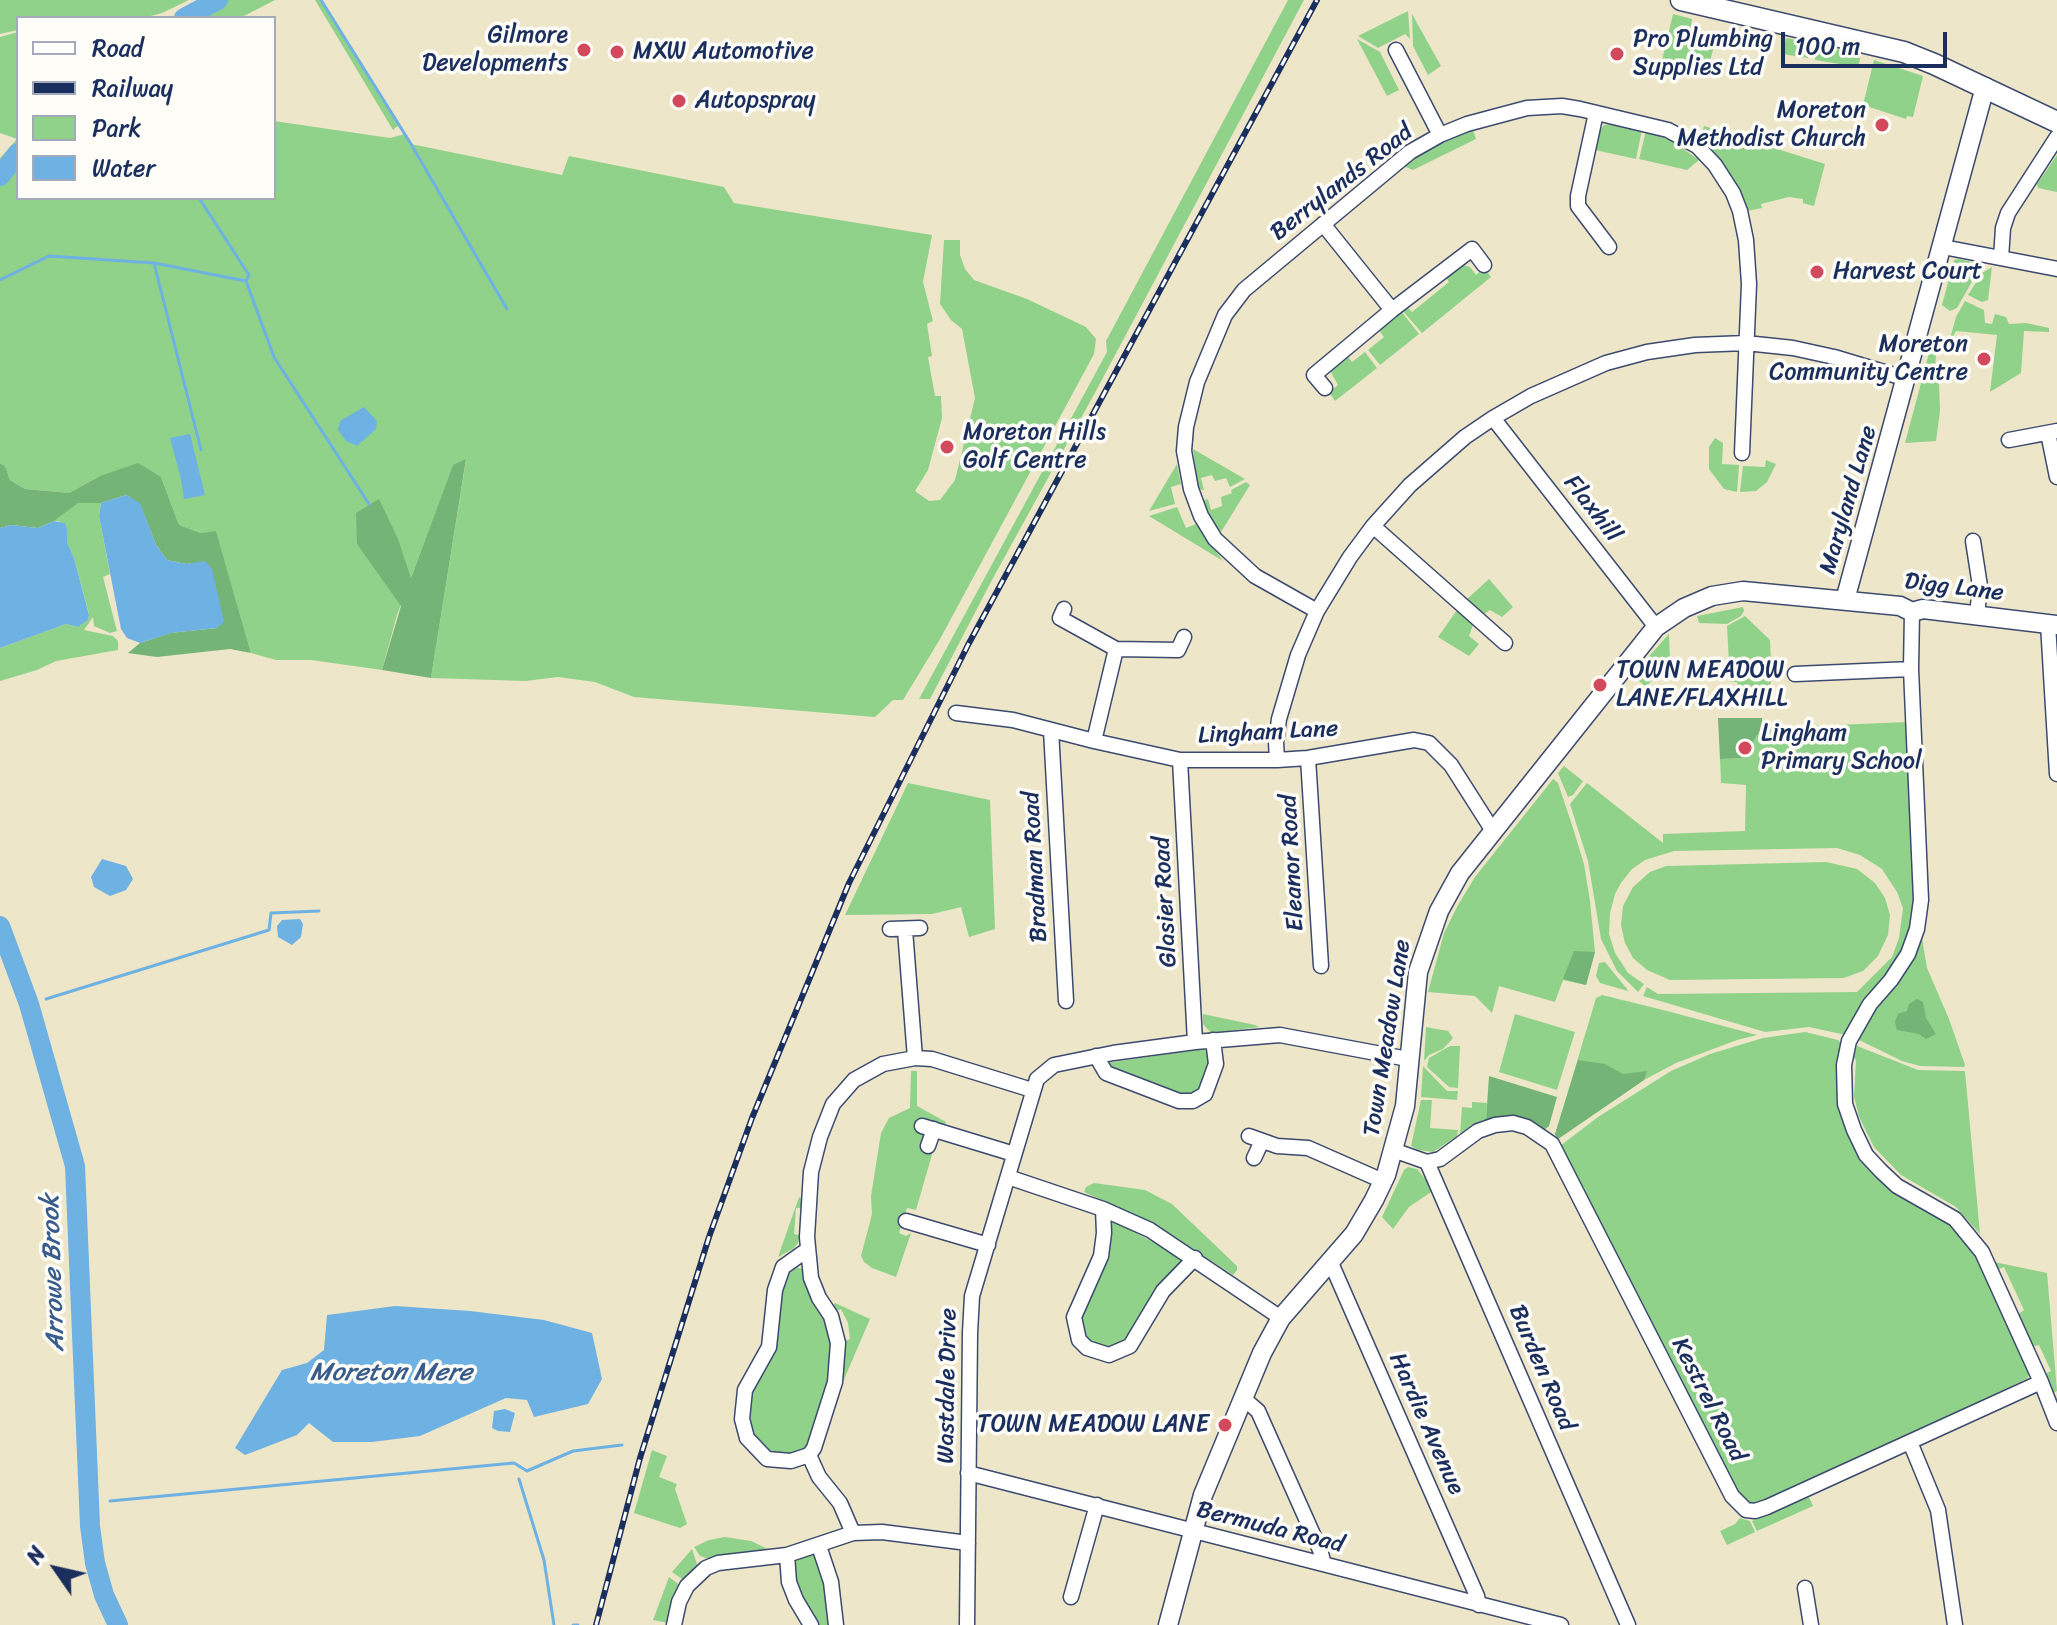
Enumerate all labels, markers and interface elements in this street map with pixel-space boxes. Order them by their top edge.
legend [16,16,276,200]
scale bar [1785,16,1951,66]
place label: Gilmore Developments [422,22,568,78]
text: 100 m [1795,25,1860,67]
place label: Pro Plumbing Supplies Ltd [1633,26,1773,82]
text: Road [92,27,143,69]
place label: MXW Automotive [633,38,814,66]
marker: Gilmore Developments [575,41,593,59]
marker: MXW Automotive [608,43,626,61]
marker: Pro Plumbing Supplies Ltd [1608,45,1626,63]
text: Railway [92,67,173,109]
place label: Autopspray [695,87,816,115]
marker: Autopspray [670,92,688,110]
place label: Moreton Methodist Church [1677,97,1866,153]
text: Park [92,107,141,149]
marker: Moreton Methodist Church [1873,116,1891,134]
street label: Berrylands Road [1265,119,1419,247]
text: Water [92,147,155,189]
place label: Harvest Court [1833,258,1982,286]
marker: Harvest Court [1808,263,1826,281]
place label: Moreton Community Centre [1769,331,1968,387]
marker: Moreton Community Centre [1975,350,1993,368]
place label: Moreton Hills Golf Centre [963,419,1106,475]
street label: Maryland Lane [1814,422,1884,578]
marker: Moreton Hills Golf Centre [938,438,956,456]
street label: Flaxhill [1557,470,1627,548]
street label: Digg Lane [1903,568,2005,608]
place label: TOWN MEADOW LANE/FLAXHILL [1616,657,1787,713]
marker: TOWN MEADOW LANE/FLAXHILL [1591,676,1609,694]
street label: Lingham Lane [1197,715,1339,751]
place label: Lingham Primary School [1761,720,1922,776]
marker: Lingham Primary School [1736,739,1754,757]
street label: Bradman Road [1018,791,1054,943]
street label: Eleanor Road [1275,794,1311,932]
street label: Glasier Road [1148,836,1184,968]
street label: Town Meadow Lane [1358,938,1418,1138]
water label: Arrowe Brook [36,1194,72,1352]
street label: Burden Road [1502,1301,1580,1435]
street label: Wastdale Drive [932,1308,964,1464]
street label: Kestrel Road [1664,1333,1752,1467]
street label: Hardie Avenue [1382,1348,1470,1500]
water label: Moreton Mere [310,1357,472,1389]
place label: TOWN MEADOW LANE [977,1411,1209,1439]
marker: TOWN MEADOW LANE [1216,1416,1234,1434]
street label: Bermuda Road [1193,1496,1347,1560]
north arrow [16,1529,96,1609]
text: N [15,1538,56,1573]

